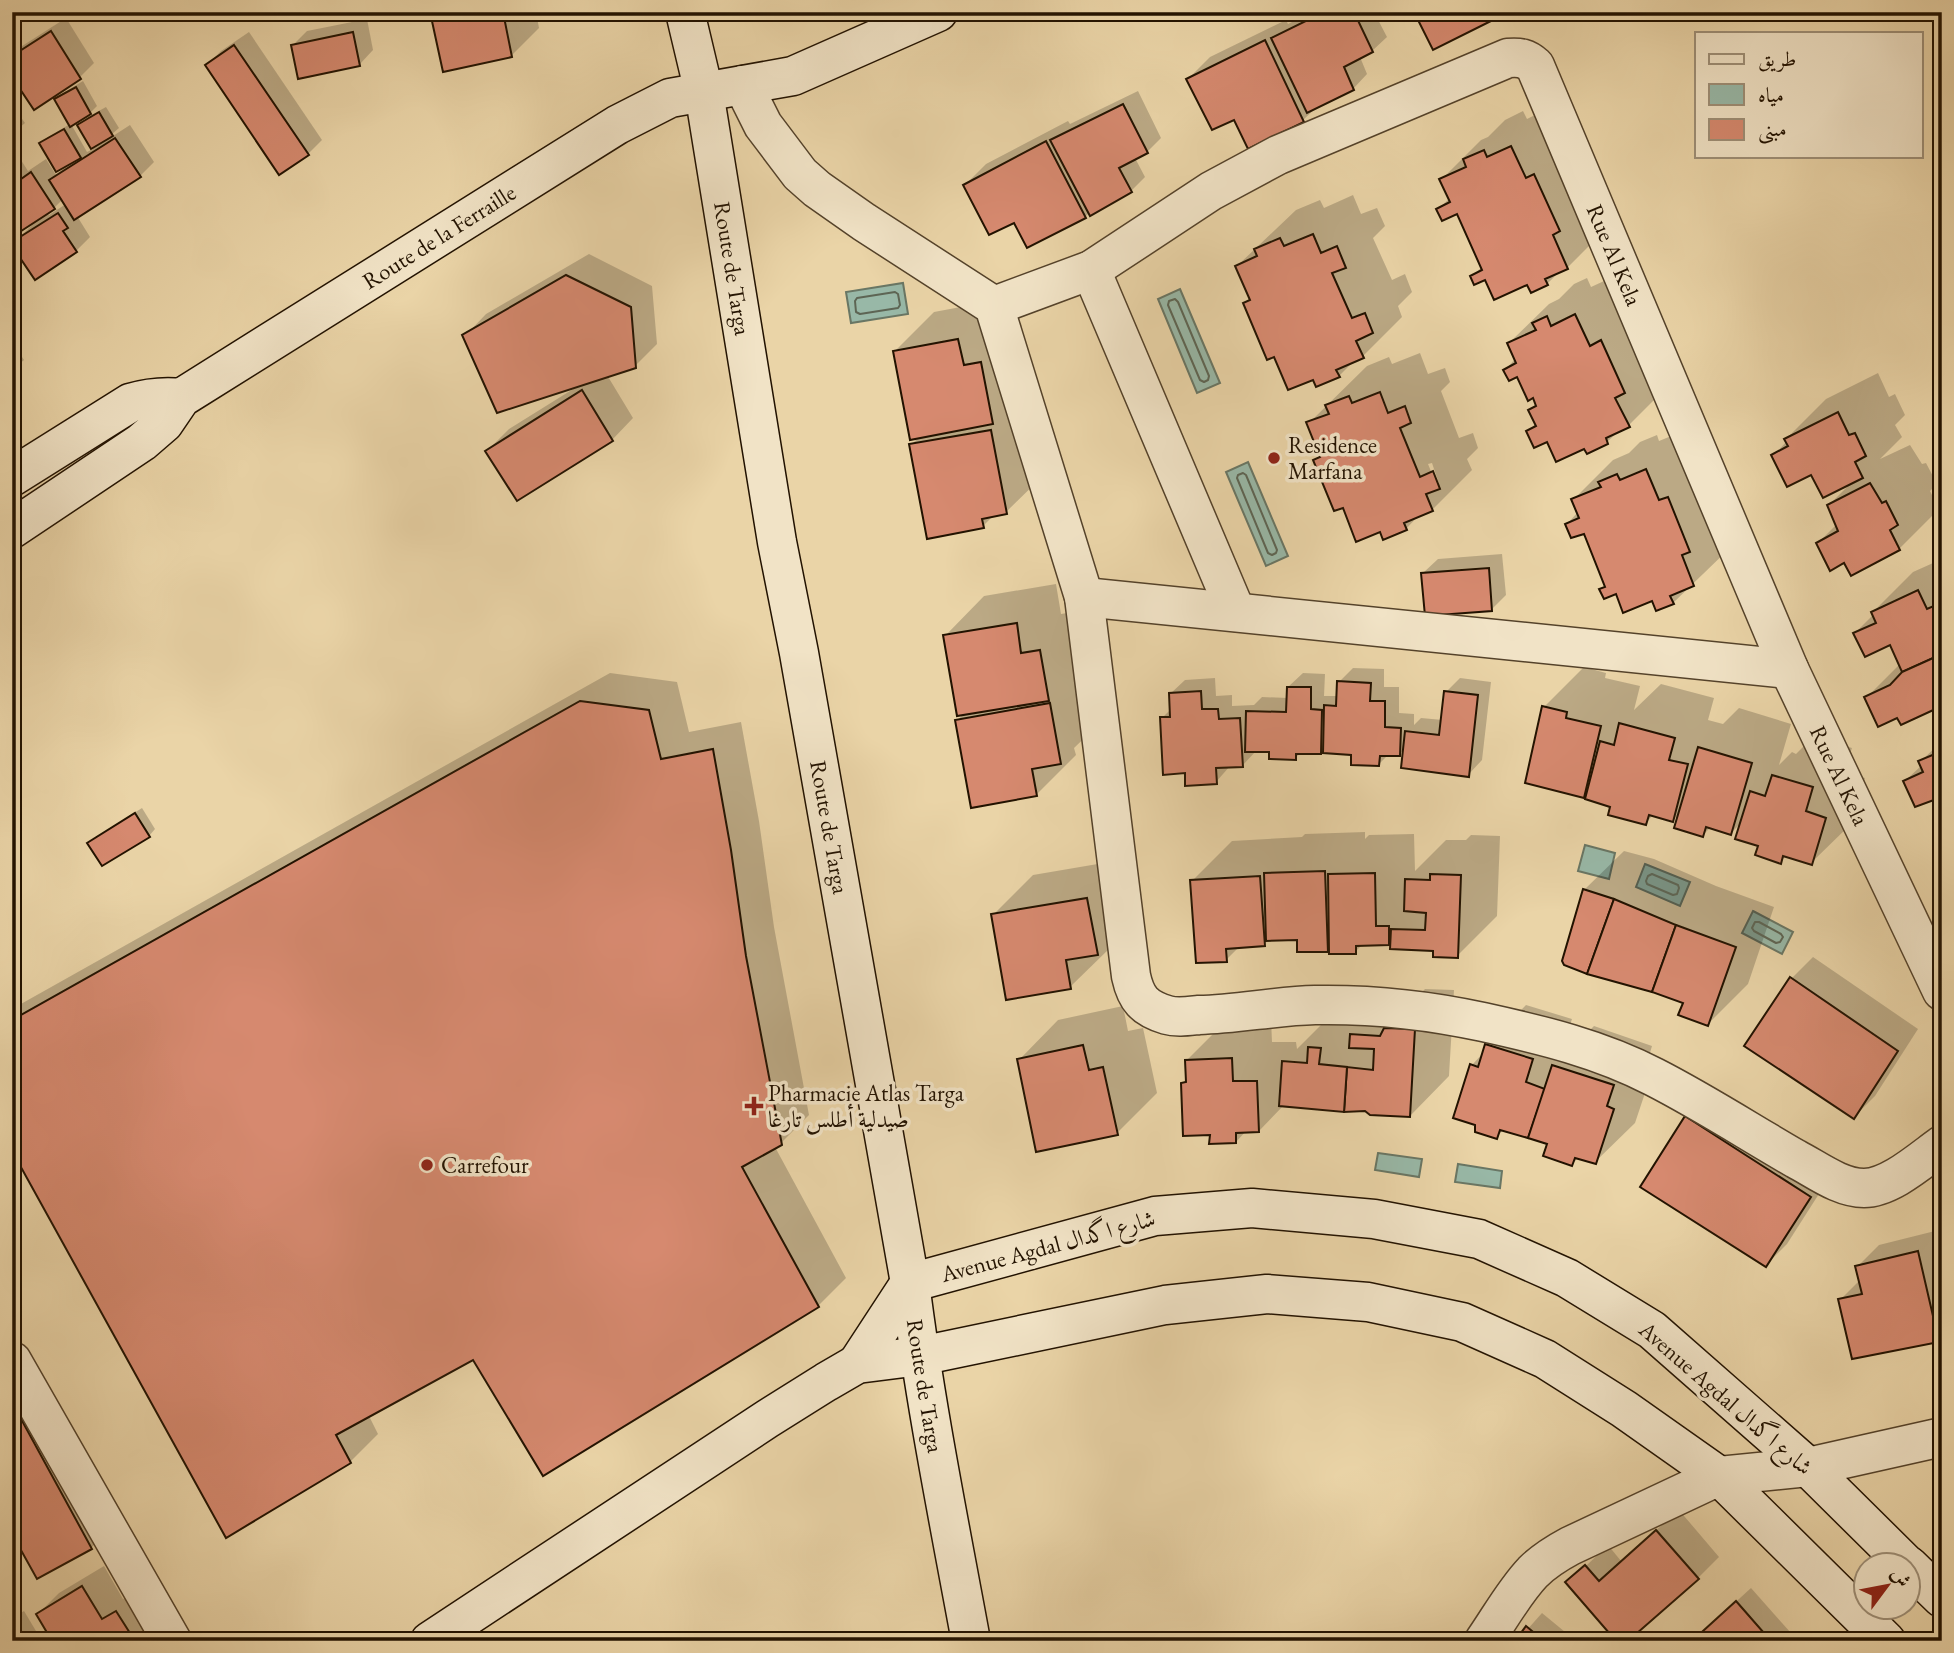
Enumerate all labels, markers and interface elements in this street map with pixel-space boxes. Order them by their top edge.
legend [1695,32,1923,158]
text: طريق [1758,45,1796,72]
text: مياه [1758,81,1784,108]
text: مبنى [1758,115,1787,144]
street label: Route de la Ferraille [356,177,521,296]
street label: Route de Targa [707,199,758,338]
street label: Rue Al Kela [1580,200,1650,311]
place label: Residence Marfana [1288,430,1377,486]
marker: Residence Marfana [1266,450,1282,466]
street label: Rue Al Kela [1803,720,1876,831]
street label: Route de Targa [803,758,856,897]
place label: Pharmacie Atlas Targa صيدلية أطلس تارغا [768,1078,965,1135]
marker: Pharmacie Atlas Targa صيدلية أطلس تارغا [746,1098,762,1114]
place label: Carrefour [441,1150,529,1180]
marker: Carrefour [419,1157,435,1173]
street label: Avenue Agdal شارع اگدال [936,1202,1160,1294]
street label: Avenue Agdal شارع اگدال [1629,1313,1820,1485]
street label: Route de Targa [900,1317,951,1456]
north arrow [1853,1552,1923,1622]
text: ش [1885,1563,1917,1592]

